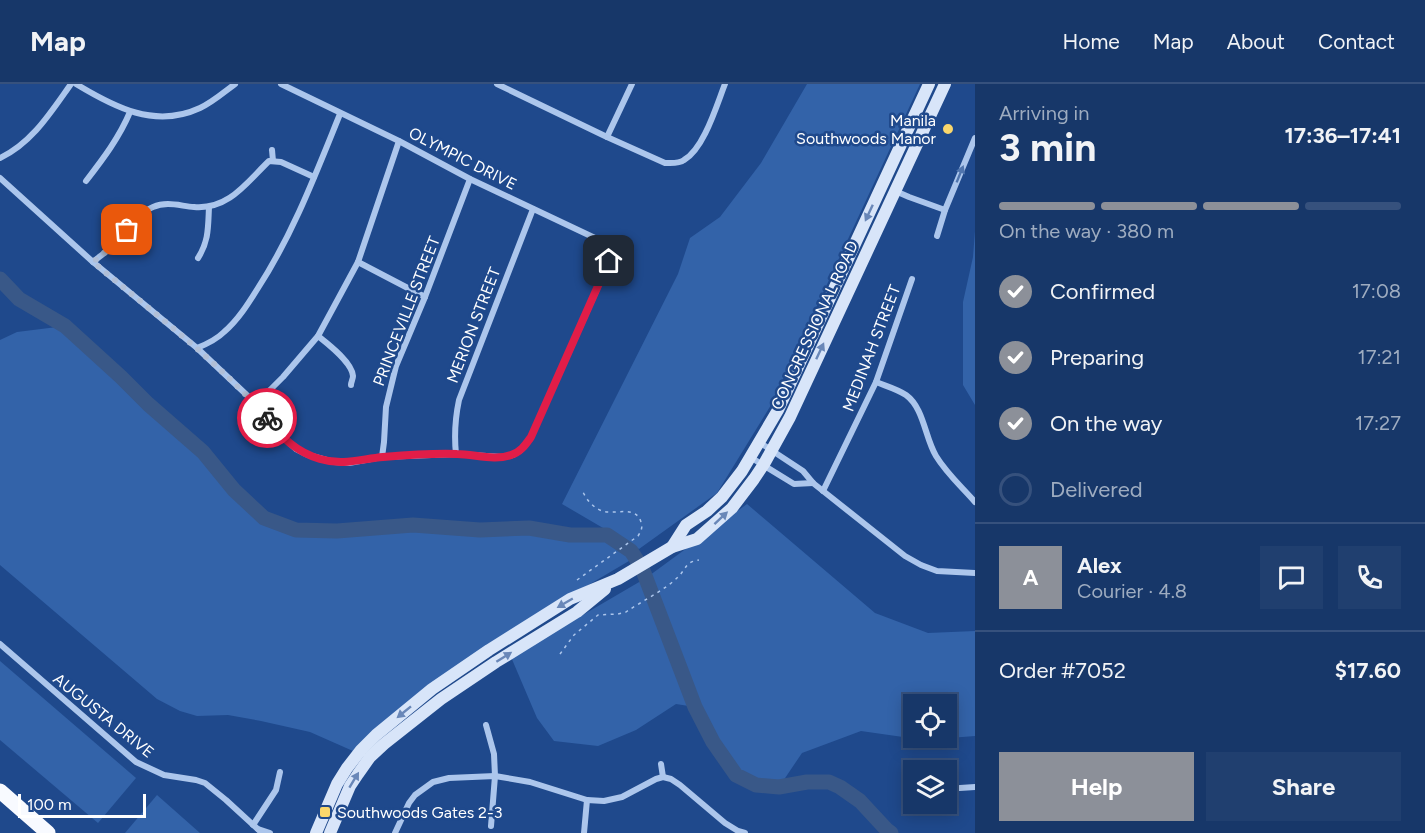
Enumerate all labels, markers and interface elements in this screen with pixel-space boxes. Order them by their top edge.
text: Map [30,24,86,58]
text: Home [1063,29,1120,54]
text: Map [1153,29,1194,54]
text: About [1227,29,1285,54]
text: Contact [1318,29,1395,54]
text: Arriving in [999,101,1089,125]
place label: Manila Southwoods Manor [796,111,937,148]
marker: Manila Southwoods Manor [941,122,955,136]
text: 17:36–17:41 [1284,122,1401,149]
street label: OLYMPIC DRIVE [406,123,520,194]
text: 3 min [999,124,1096,171]
one-way arrow [956,165,965,183]
pin [101,204,152,255]
one-way arrow [864,205,873,222]
icon: bag [110,213,143,246]
text: On the way · 380 m [999,219,1174,243]
street label: PRINCEVILLE STREET [369,233,444,389]
pin [583,235,634,286]
street label: CONGRESSIONAL ROAD [767,238,862,413]
icon: home [592,244,625,277]
street label: MERION STREET [443,264,504,386]
icon: check [999,275,1032,308]
text: Confirmed [1050,278,1155,305]
text: 17:08 [1352,279,1401,303]
street label: MEDINAH STREET [839,282,904,414]
icon: check [999,341,1032,374]
one-way arrow [816,343,825,360]
text: Preparing [1050,344,1144,371]
text: 17:21 [1358,345,1401,369]
courier [237,388,297,448]
icon: bike [251,402,284,435]
icon: check [999,407,1032,440]
text: On the way [1050,410,1162,437]
text: 17:27 [1355,411,1401,435]
text: Delivered [1050,476,1143,503]
one-way arrow [713,512,728,525]
button: chat [1260,546,1323,609]
button: phone [1338,546,1401,609]
text: Alex [1077,552,1122,579]
text: A [1023,564,1038,591]
text: Courier · 4.8 [1077,579,1187,603]
one-way arrow [556,598,573,608]
one-way arrow [496,652,512,663]
text: Order #7052 [999,657,1126,684]
text: $17.60 [1335,657,1401,684]
street label: AUGUSTA DRIVE [50,669,158,762]
map controls [903,694,957,814]
button: locate [903,694,957,748]
one-way arrow [396,706,411,718]
button: Help [999,752,1194,821]
button: Share [1206,752,1401,821]
button: layers [903,760,957,814]
one-way arrow [349,772,360,788]
scale bar [18,791,146,818]
text: 100 m [27,795,72,814]
place label: Southwoods Gates 2-3 [337,803,502,822]
marker: Southwoods Gates 2-3 [318,805,332,819]

